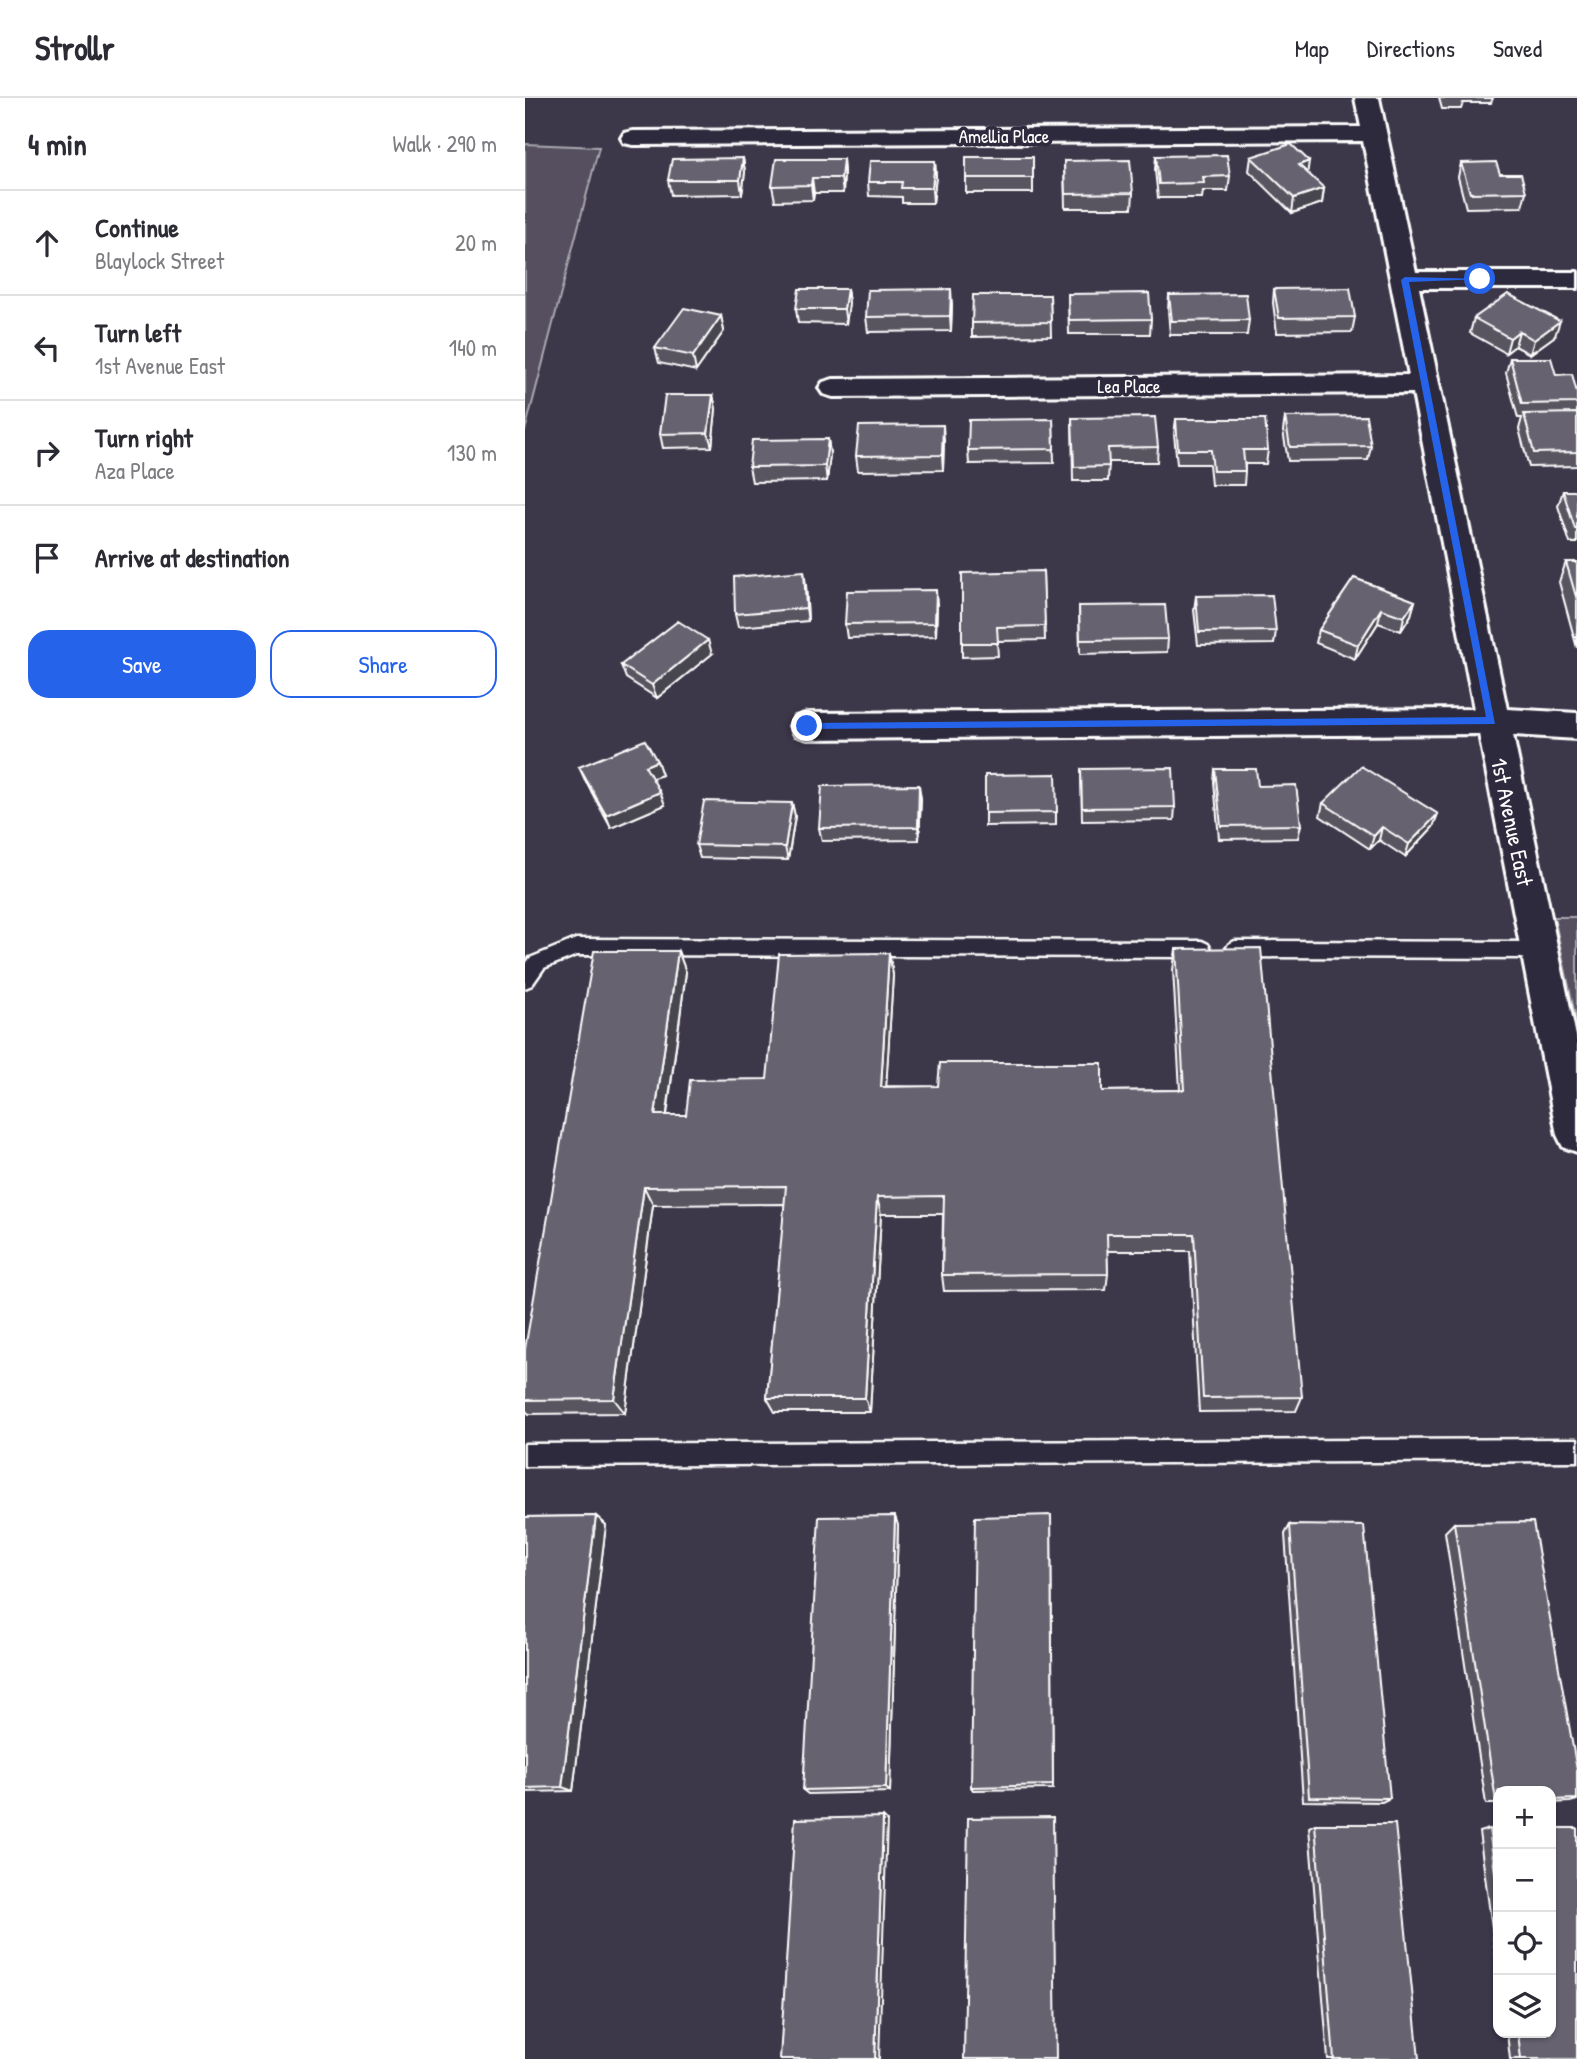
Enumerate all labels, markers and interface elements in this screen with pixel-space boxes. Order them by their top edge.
text: Strollr [35,26,114,70]
text: Map [1295,32,1329,64]
text: Directions [1367,32,1455,64]
text: Saved [1493,32,1542,64]
street label: Amellia Place [959,123,1050,149]
text: 4 min [28,124,87,164]
text: Walk · 290 m [393,128,497,159]
text: Continue [95,210,179,245]
icon: ahead [28,224,66,262]
text: 20 m [455,227,497,258]
text: Blaylock Street [95,245,224,276]
route start [1464,263,1495,294]
text: Turn left [95,315,181,350]
icon: left [28,329,66,367]
text: 140 m [449,332,497,363]
text: 1st Avenue East [95,350,225,381]
street label: Lea Place [1097,373,1161,399]
text: Turn right [95,420,193,455]
icon: right [28,434,66,472]
text: 130 m [447,437,497,468]
text: Aza Place [95,455,175,486]
icon: arrive [28,539,66,577]
text: Arrive at destination [95,540,290,575]
button: Save [28,630,256,698]
button: Share [270,630,497,698]
route end [791,710,822,741]
street label: 1st Avenue East [1484,755,1541,890]
map controls [1493,1786,1556,2038]
button: + [1493,1786,1556,1849]
button: − [1493,1849,1556,1912]
button: locate [1493,1912,1556,1975]
button: layers [1493,1975,1556,2038]

